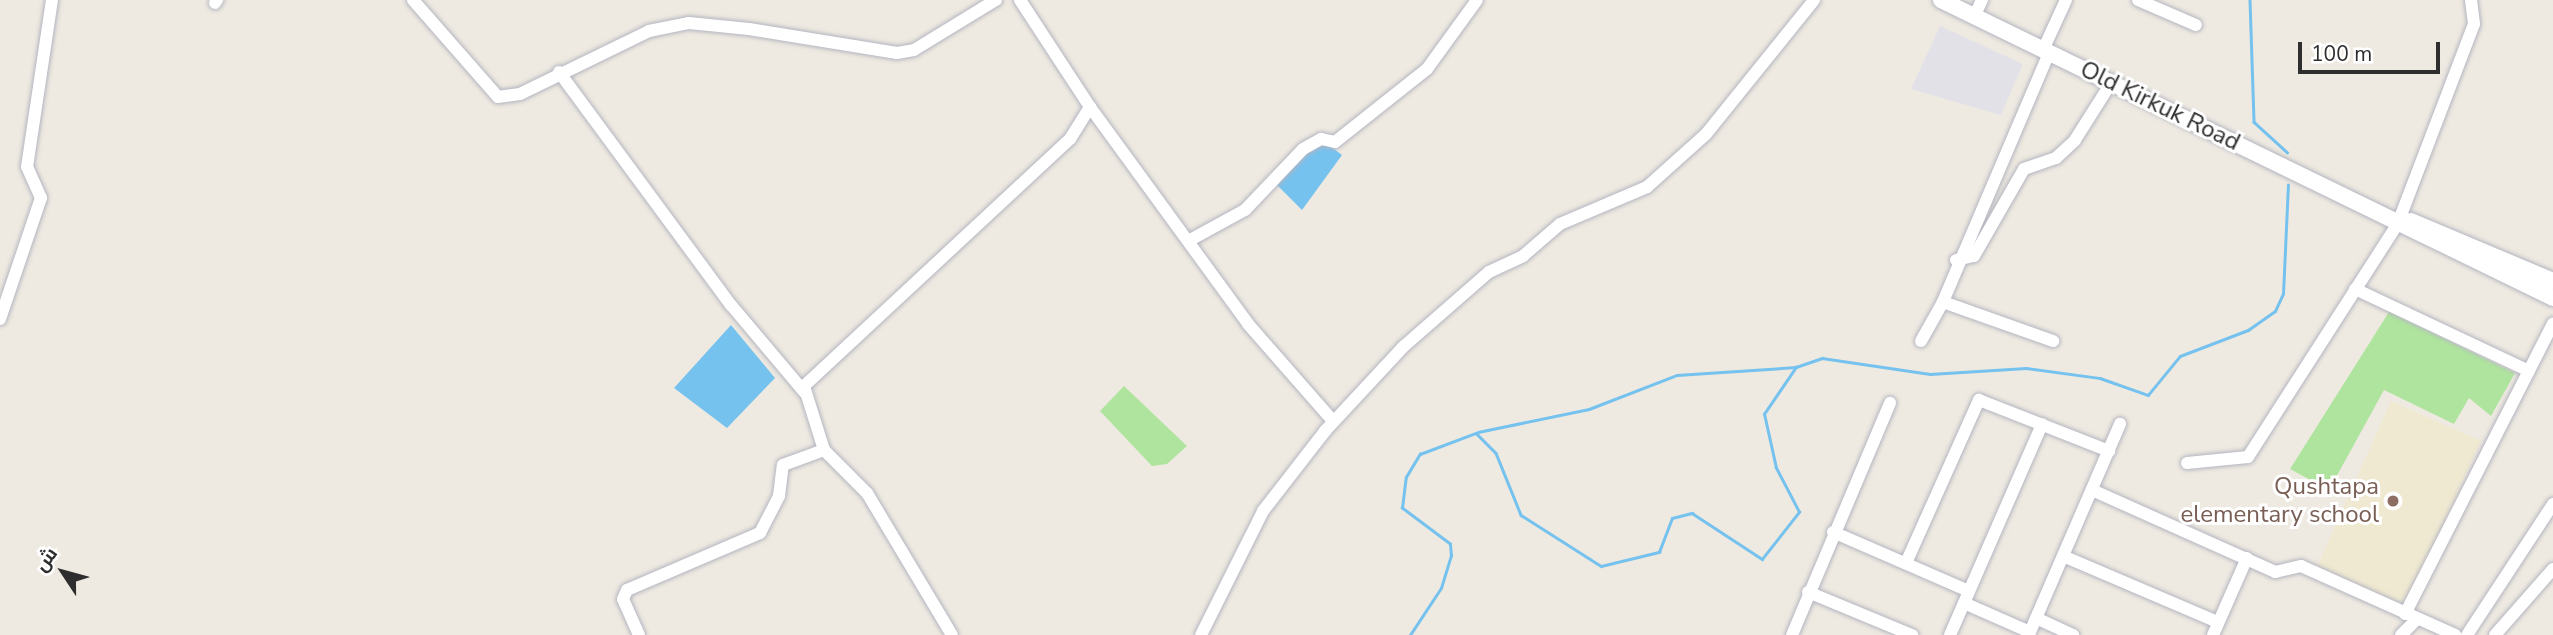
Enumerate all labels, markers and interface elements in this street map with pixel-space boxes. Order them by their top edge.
scale bar [2301,28,2443,72]
text: 100 m [2311,40,2372,68]
street label: Old Kirkuk Road [2075,55,2245,157]
place label: Qushtapa elementary school [2181,473,2379,529]
marker: Qushtapa elementary school [2385,493,2401,509]
north arrow [28,537,98,607]
text: ش [28,542,64,577]

